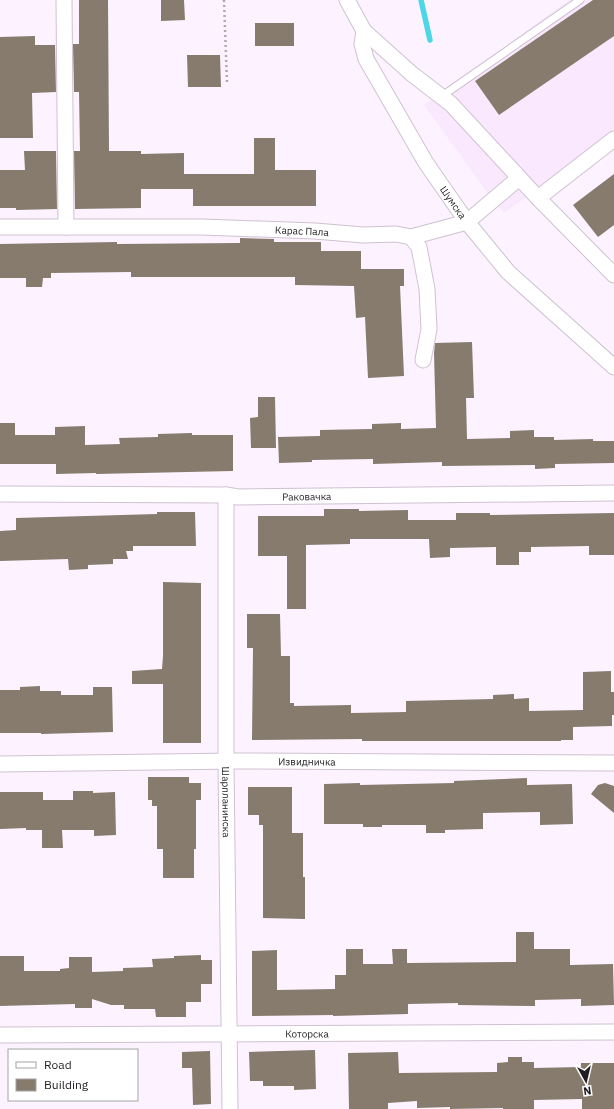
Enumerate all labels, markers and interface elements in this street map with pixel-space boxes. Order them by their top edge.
street label: Шумска [437,184,469,222]
street label: Карас Пала [275,224,330,239]
street label: Раковачка [282,490,332,504]
street label: Извидничка [278,755,336,769]
street label: Шарпланинска [219,766,233,838]
street label: Которска [285,1027,330,1041]
legend [8,1049,138,1101]
text: Road [44,1057,72,1072]
north arrow [566,1061,606,1101]
text: Building [44,1077,89,1092]
text: N [582,1083,592,1098]

